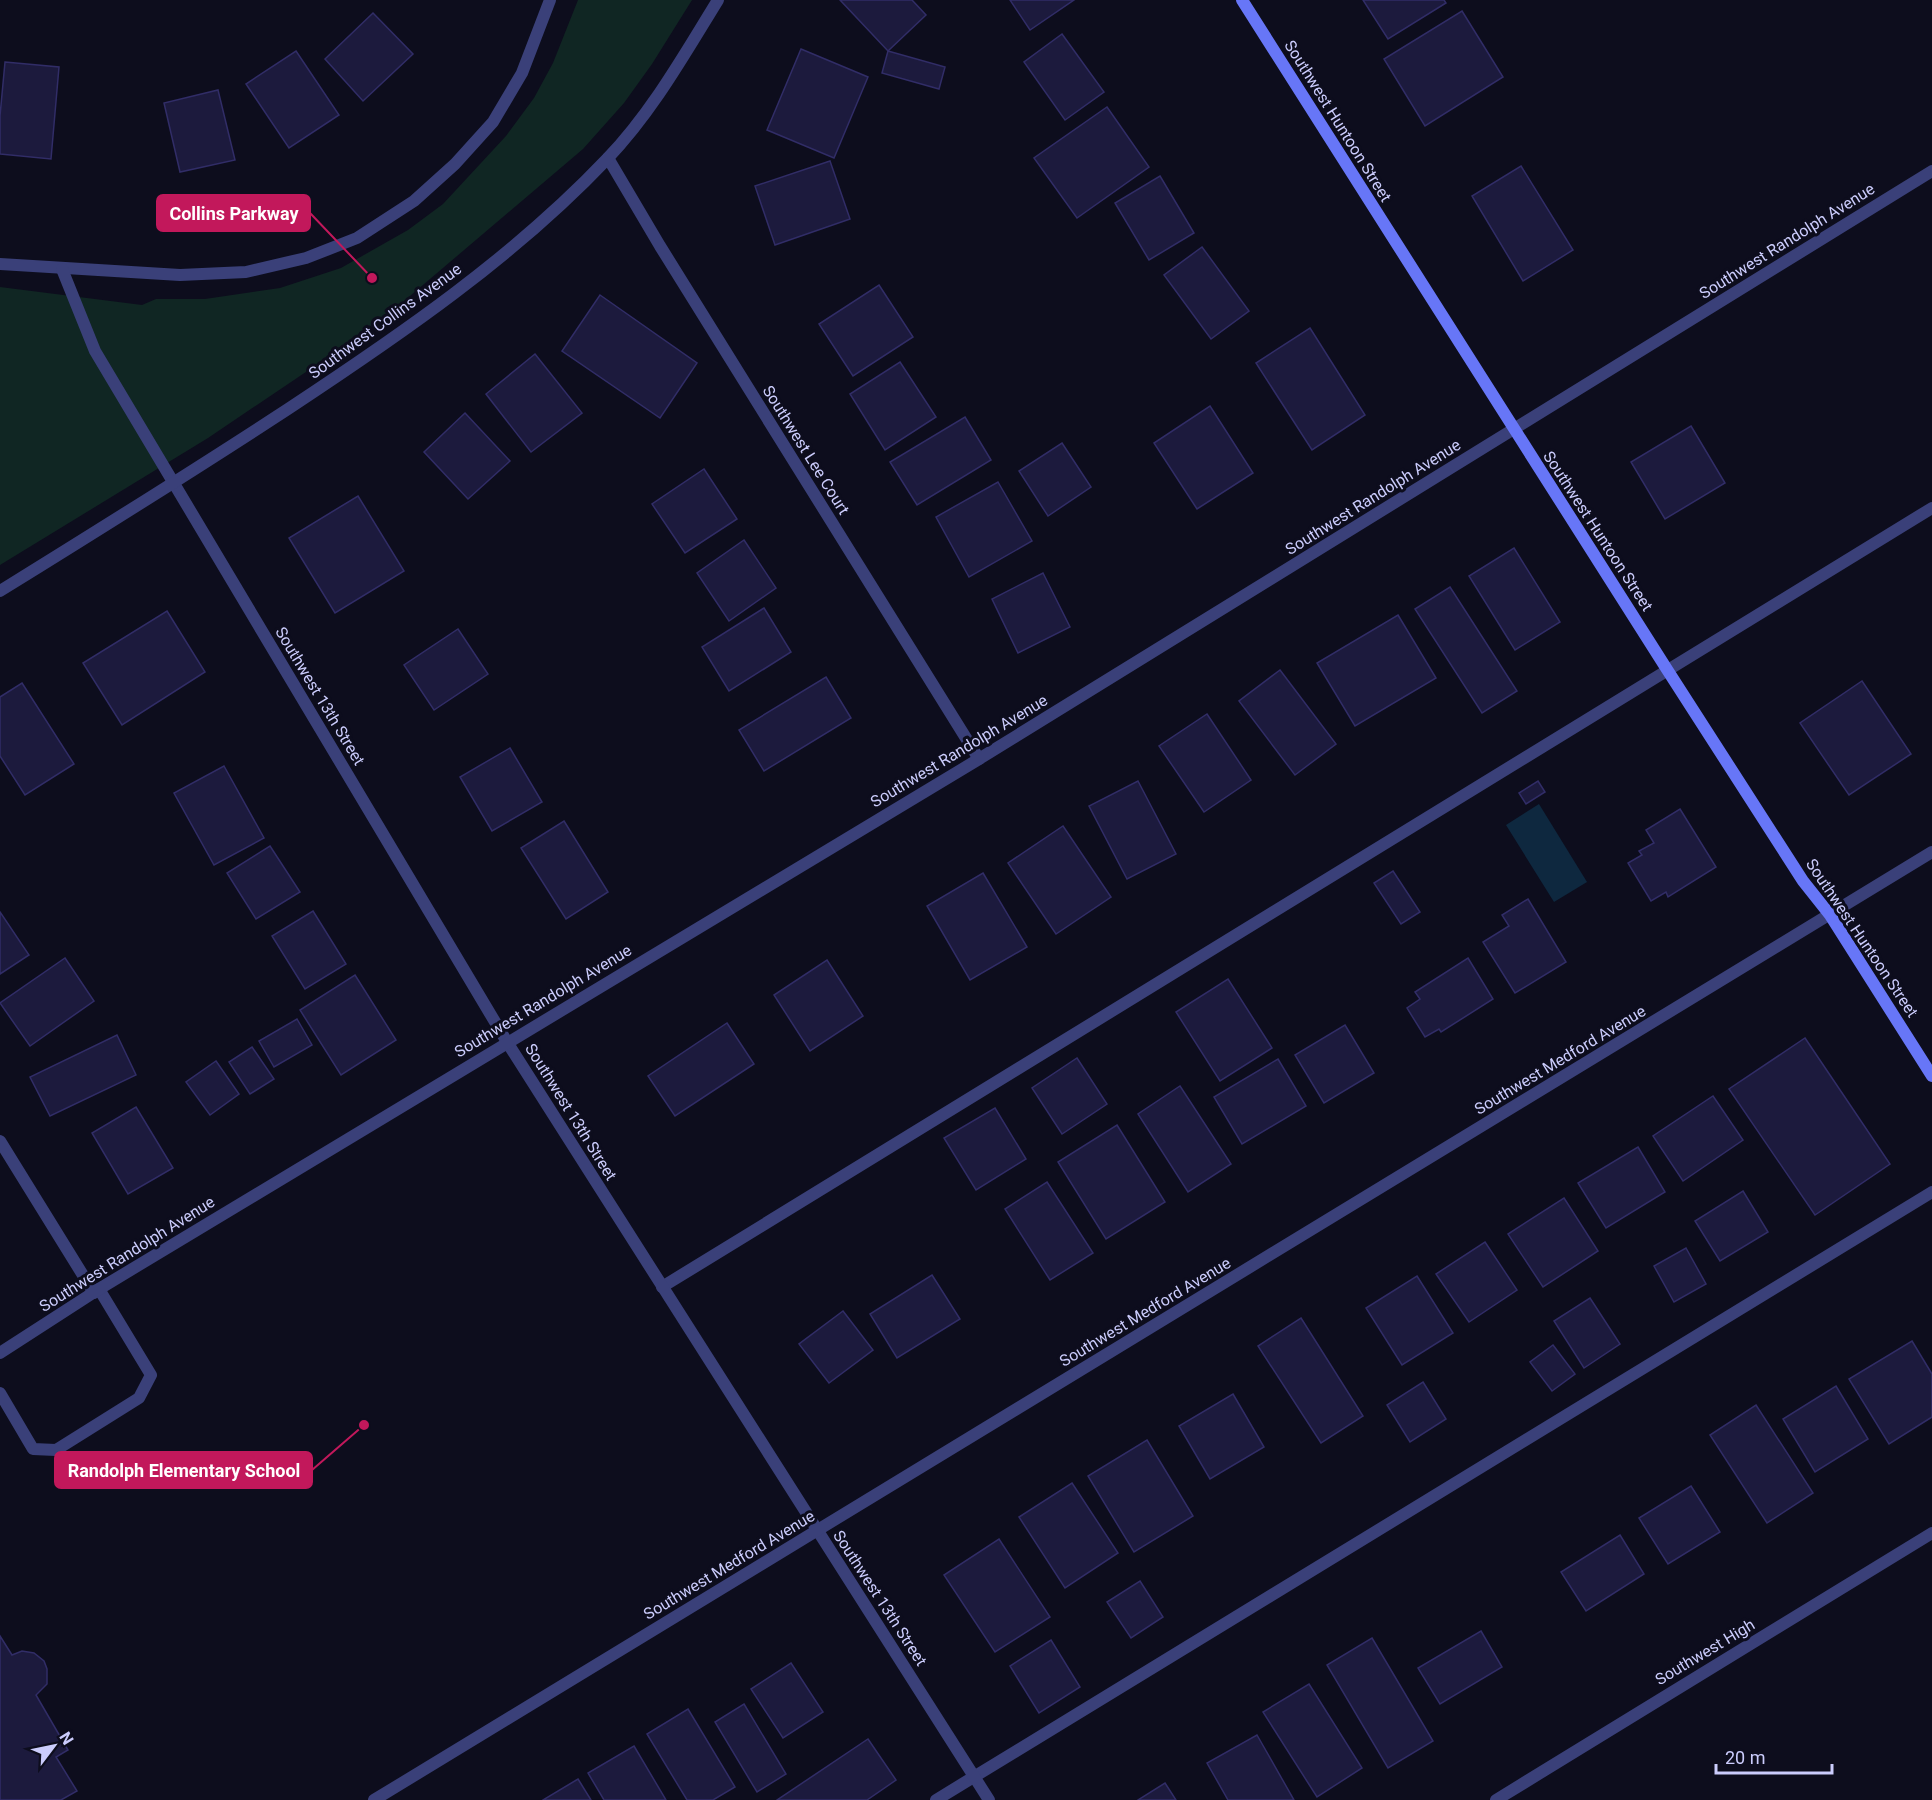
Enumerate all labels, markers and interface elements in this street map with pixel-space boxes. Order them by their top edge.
street label: Southwest Huntoon Street [1280,37,1396,205]
street label: Southwest Randolph Avenue [1696,179,1878,303]
callout: Collins Parkway [157,195,310,231]
text: Collins Parkway [169,203,300,224]
street label: Southwest Collins Avenue [305,259,465,383]
street label: Southwest Lee Court [759,382,853,518]
street label: Southwest Randolph Avenue [1282,435,1464,559]
street label: Southwest Huntoon Street [1539,447,1657,615]
street label: Southwest 13th Street [271,624,369,768]
street label: Southwest Randolph Avenue [867,691,1051,811]
street label: Southwest Huntoon Street [1802,855,1922,1021]
street label: Southwest Randolph Avenue [451,941,635,1061]
street label: Southwest Medford Avenue [1471,1001,1649,1119]
street label: Southwest 13th Street [521,1040,621,1184]
street label: Southwest Randolph Avenue [36,1192,218,1316]
street label: Southwest Medford Avenue [1056,1253,1234,1371]
callout: Randolph Elementary School [55,1452,312,1488]
text: Randolph Elementary School [68,1460,300,1481]
street label: Southwest Medford Avenue [640,1506,818,1624]
street label: Southwest 13th Street [829,1527,931,1669]
street label: Southwest High [1652,1615,1758,1689]
north arrow [24,1716,84,1776]
text: N [55,1728,77,1748]
scale bar [1716,1737,1832,1775]
text: 20 m [1725,1747,1765,1768]

